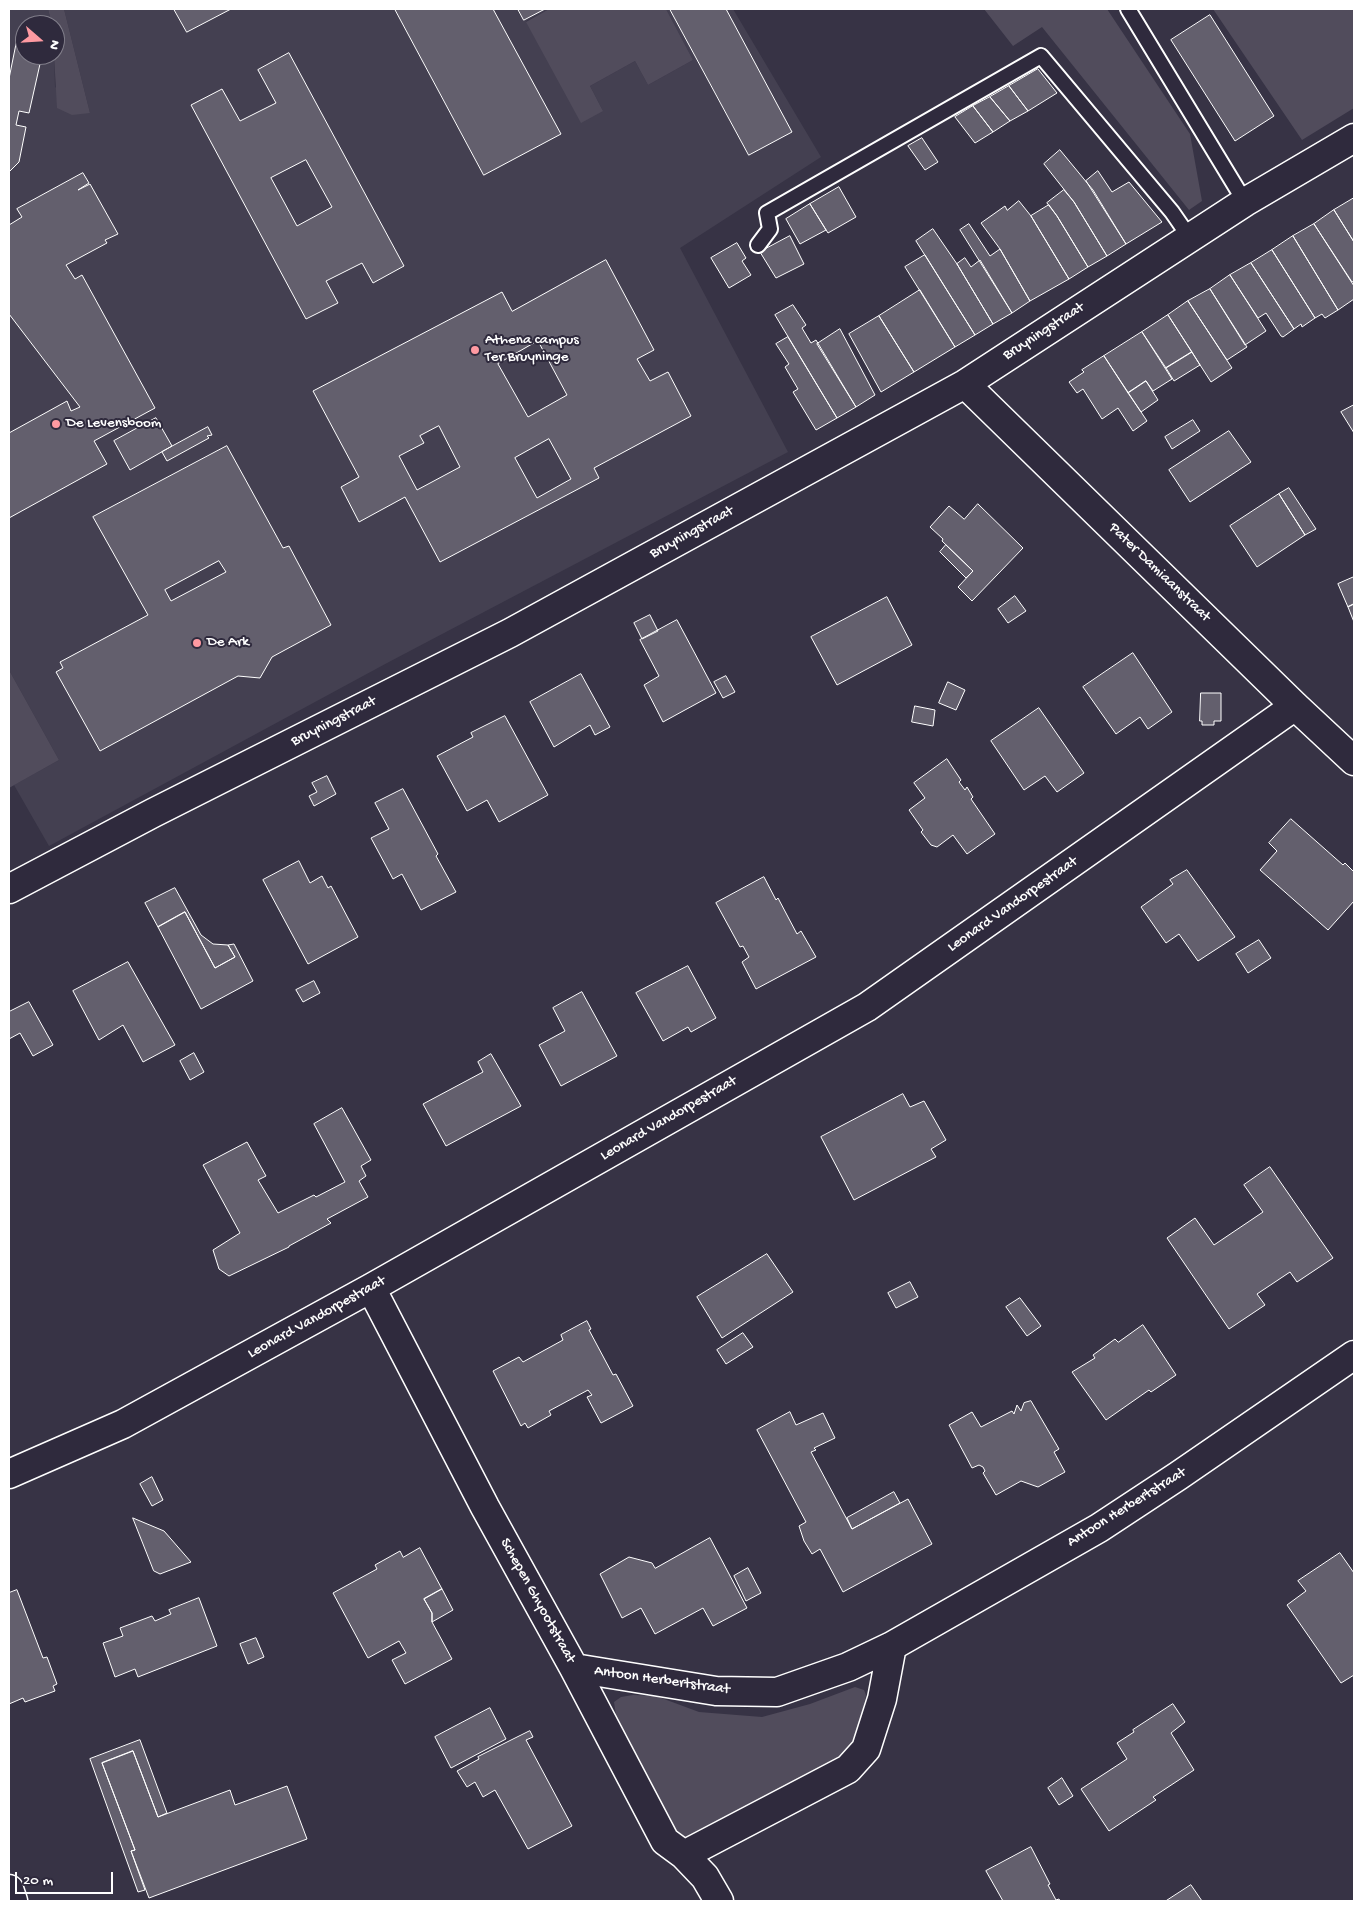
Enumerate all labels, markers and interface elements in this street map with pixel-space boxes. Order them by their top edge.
north arrow [15,15,65,65]
text: N [44,38,63,52]
street label: Bruyningstraat [1000,299,1088,365]
place label: Athena campus Ter Bruyninge [485,332,579,367]
marker: Athena campus Ter Bruyninge [469,344,481,356]
place label: De Levensboom [66,415,161,433]
marker: De Levensboom [50,418,62,430]
street label: Bruyningstraat [647,503,737,563]
street label: Pater Damiaanstraat [1104,520,1214,626]
place label: De Ark [207,634,249,652]
marker: De Ark [191,637,203,649]
street label: Bruyningstraat [288,693,380,751]
street label: Leonard Vandorpestraat [944,853,1082,957]
street label: Leonard Vandorpestraat [598,1073,740,1165]
street label: Leonard Vandorpestraat [245,1273,389,1363]
street label: Antoon Herbertstraat [1064,1464,1190,1552]
street label: Schepen Ghyootstraat [495,1535,579,1667]
street label: Antoon Herbertstraat [593,1663,731,1699]
scale bar [18,1862,115,1894]
text: 20 m [23,1872,53,1890]

